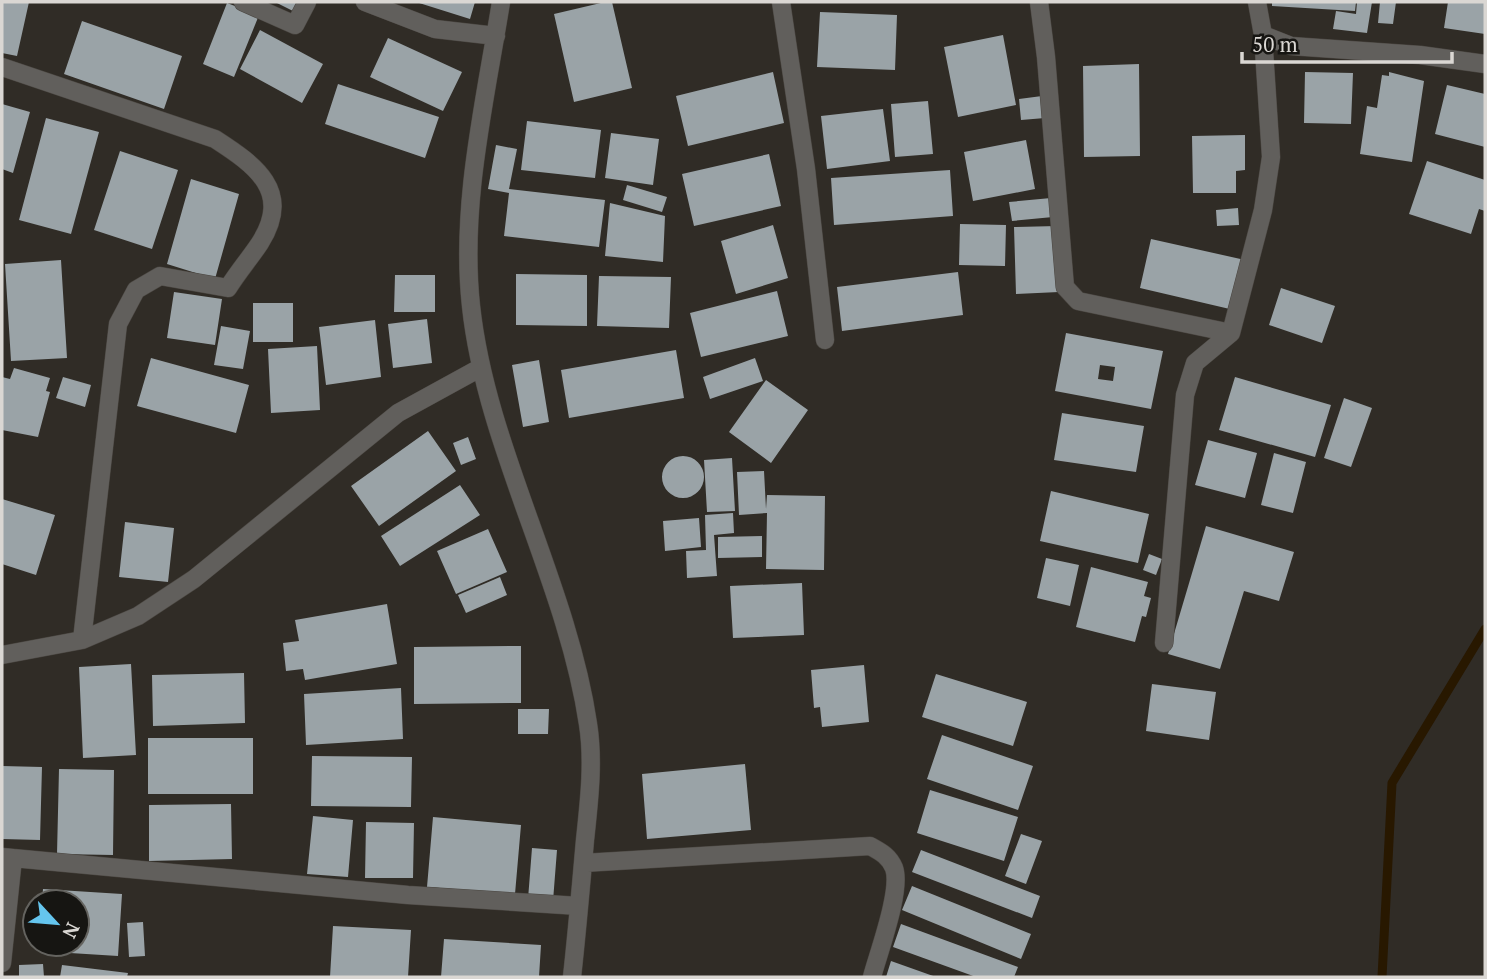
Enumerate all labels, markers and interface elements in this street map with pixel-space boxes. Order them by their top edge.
scale bar [1242,21,1452,65]
text: 50 m [1252,30,1298,58]
north arrow [21,888,91,958]
text: N [57,919,86,943]

